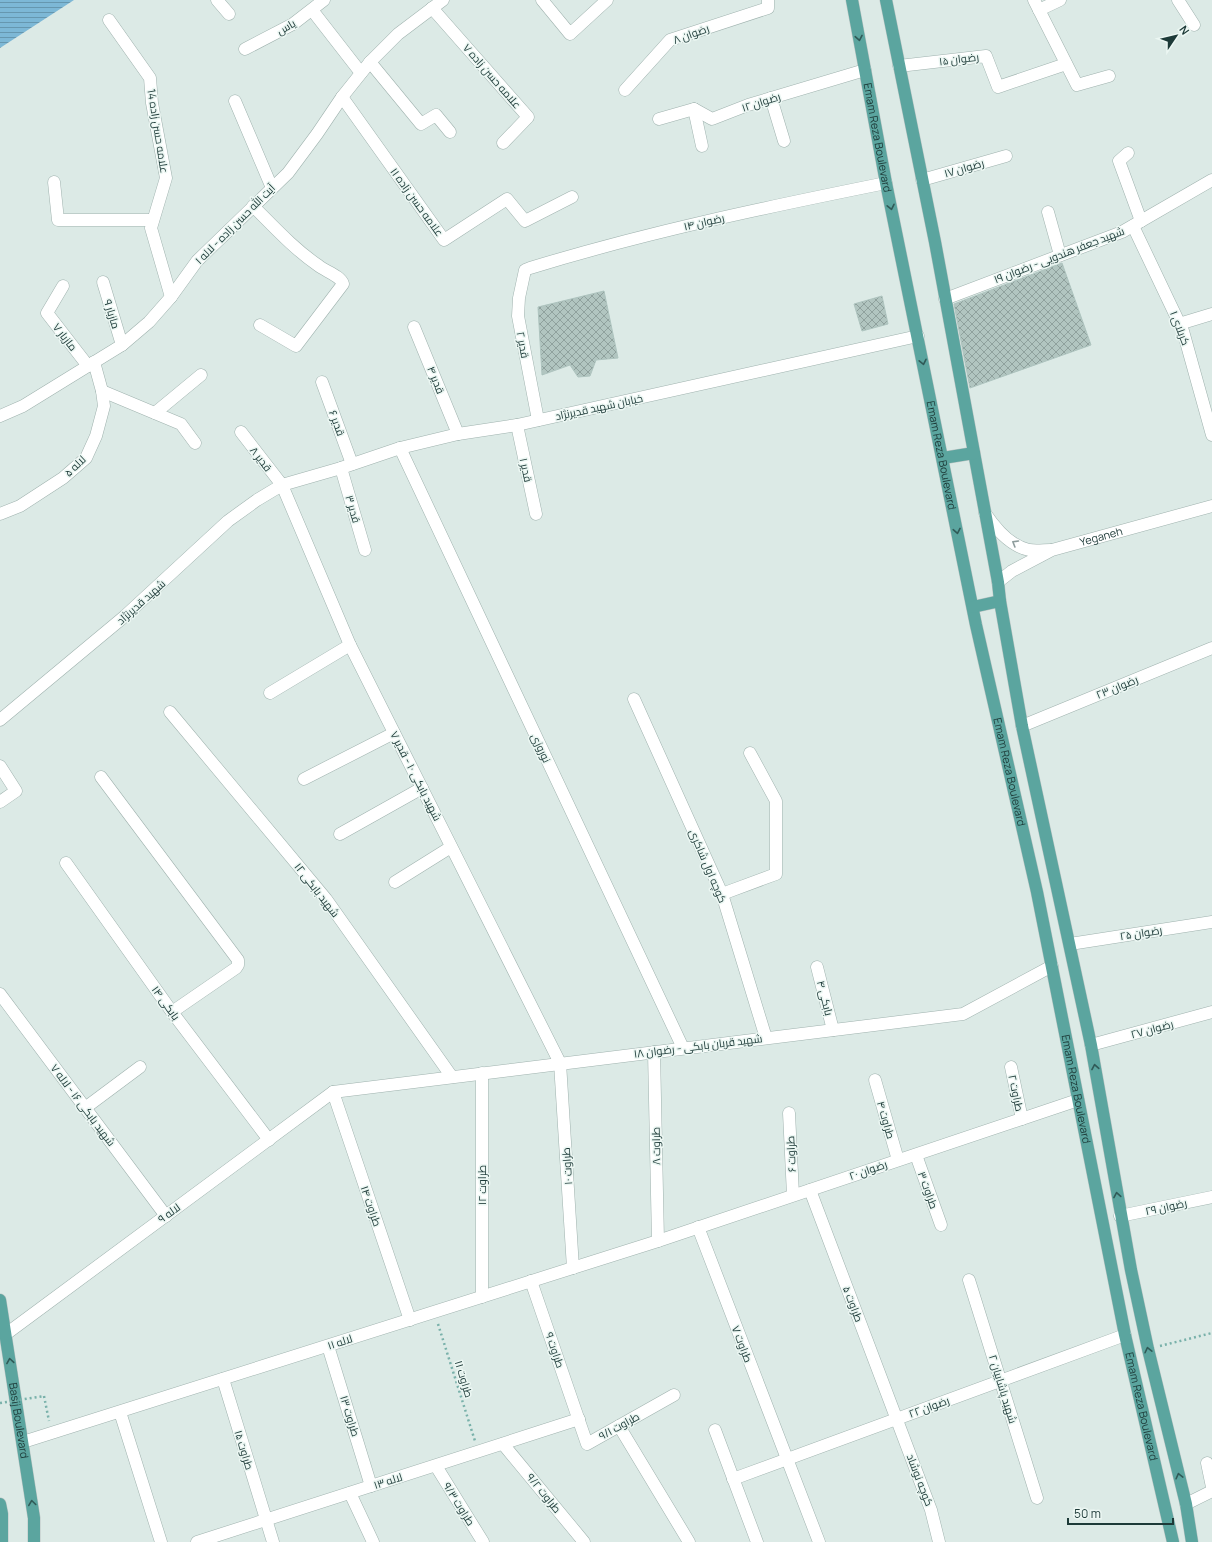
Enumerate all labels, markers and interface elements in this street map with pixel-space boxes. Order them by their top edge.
street label: یاس [274,15,298,38]
north arrow [1156,16,1196,56]
street label: رضوان ۸ [671,20,711,47]
text: N [1176,22,1193,38]
one-way arrow [854,35,863,41]
street label: علامه حسن زاده ۷ [460,40,525,111]
street label: رضوان ۱۵ [938,49,980,68]
street label: Emam Reza Boulevard [861,82,896,194]
street label: علامه حسن زاده 14 [144,88,173,174]
street label: رضوان ۱۲ [740,88,782,115]
street label: رضوان ۱۷ [942,155,986,180]
street label: علامه حسن زاده ۱۱ [387,164,447,239]
street label: آیت الله حسن زاده - لاله ۱ [191,180,278,267]
one-way arrow [887,204,895,210]
street label: رضوان ۱۴ [682,210,726,233]
street label: شهید جعفر هندویی - رضوان ۱۹ [991,223,1126,286]
street label: مازیار ۹ [101,297,124,330]
street label: کربلای ۱ [1167,308,1194,347]
street label: مازیار ۷ [50,320,81,354]
street label: قدیر ۲ [514,330,533,359]
one-way arrow [919,359,927,365]
street label: قدیر ۴ [424,364,449,396]
street label: خيابان شهيد قديرنژاد [554,390,644,423]
street label: Emam Reza Boulevard [924,399,960,511]
street label: قدیر ۶ [326,408,349,438]
street label: قدیر ۸ [247,443,276,474]
street label: لاله ۵ [61,452,89,480]
street label: قدیر ۱ [517,456,536,483]
street label: قدیر ۳ [342,493,365,525]
street label: Yeganeh [1078,523,1124,549]
one-way arrow [953,527,961,534]
one-way arrow [1012,541,1019,548]
street label: شهید قدیرنژاد [113,576,168,628]
street label: رضوان ۲۳ [1094,671,1140,702]
street label: Emam Reza Boulevard [990,716,1030,828]
street label: شهید بابکی ۱۰ - قدیر ۷ [387,728,446,823]
street label: نوروزی [528,731,555,765]
street label: کوچه اول شاکری [686,827,731,905]
street label: شهید بابکی ۱۲ [291,859,343,920]
street label: رضوان ۲۵ [1119,922,1163,943]
street label: بابکی ۴ [814,979,837,1017]
street label: بابکی ۱۴ [149,983,184,1023]
street label: رضوان ۲۷ [1129,1016,1175,1041]
street label: شهید قربان بابکی - رضوان ۱۸ [633,1030,763,1061]
street label: Emam Reza Boulevard [1058,1033,1095,1145]
street label: شهید بابکی ۱۶ - لاله ۷ [48,1061,119,1149]
one-way arrow [1091,1064,1100,1070]
street label: طراوت ۲ [1005,1073,1028,1113]
street label: طراوت ۴ [874,1099,899,1141]
street label: طراوت ۸ [648,1127,663,1165]
street label: طراوت ۶ [782,1135,799,1173]
street label: طراوت ۱۰ [558,1147,575,1185]
street label: رضوان ۲۰ [847,1156,889,1183]
street label: طراوت ۱۲ [474,1165,489,1205]
street label: طراوت ۳ [915,1169,942,1211]
street label: طراوت ۱۴ [358,1184,385,1228]
one-way arrow [1113,1192,1122,1198]
street label: رضوان ۲۹ [1144,1195,1188,1218]
street label: لاله ۹ [154,1199,183,1226]
street label: طراوت ۵ [840,1284,867,1324]
street label: طراوت ۷ [729,1323,756,1364]
street label: لاله ۱۱ [325,1330,354,1353]
street label: طراوت ۹ [542,1330,569,1370]
one-way arrow [1145,1347,1153,1353]
street label: Emam Reza Boulevard [1122,1351,1162,1462]
street label: شهید پاشاییان ۲ [986,1353,1021,1425]
one-way arrow [6,1358,15,1364]
street label: طراوت ۱۱ [452,1358,477,1399]
street label: Basij Boulevard [6,1381,33,1459]
street label: رضوان ۲۲ [906,1392,951,1421]
street label: طراوت ۱۳ [337,1393,364,1438]
street label: طراوت ۹/۱ [596,1408,642,1443]
street label: طراوت ۱۵ [231,1428,258,1472]
street label: کوچه نوشاد [904,1452,937,1508]
street label: لاله ۱۳ [371,1469,404,1492]
street label: طراوت ۹/۲ [524,1470,565,1516]
one-way arrow [1175,1473,1184,1480]
street label: طراوت ۹/۳ [440,1479,479,1528]
one-way arrow [28,1500,37,1506]
scale bar [1068,1500,1173,1526]
text: 50 m [1074,1505,1101,1522]

